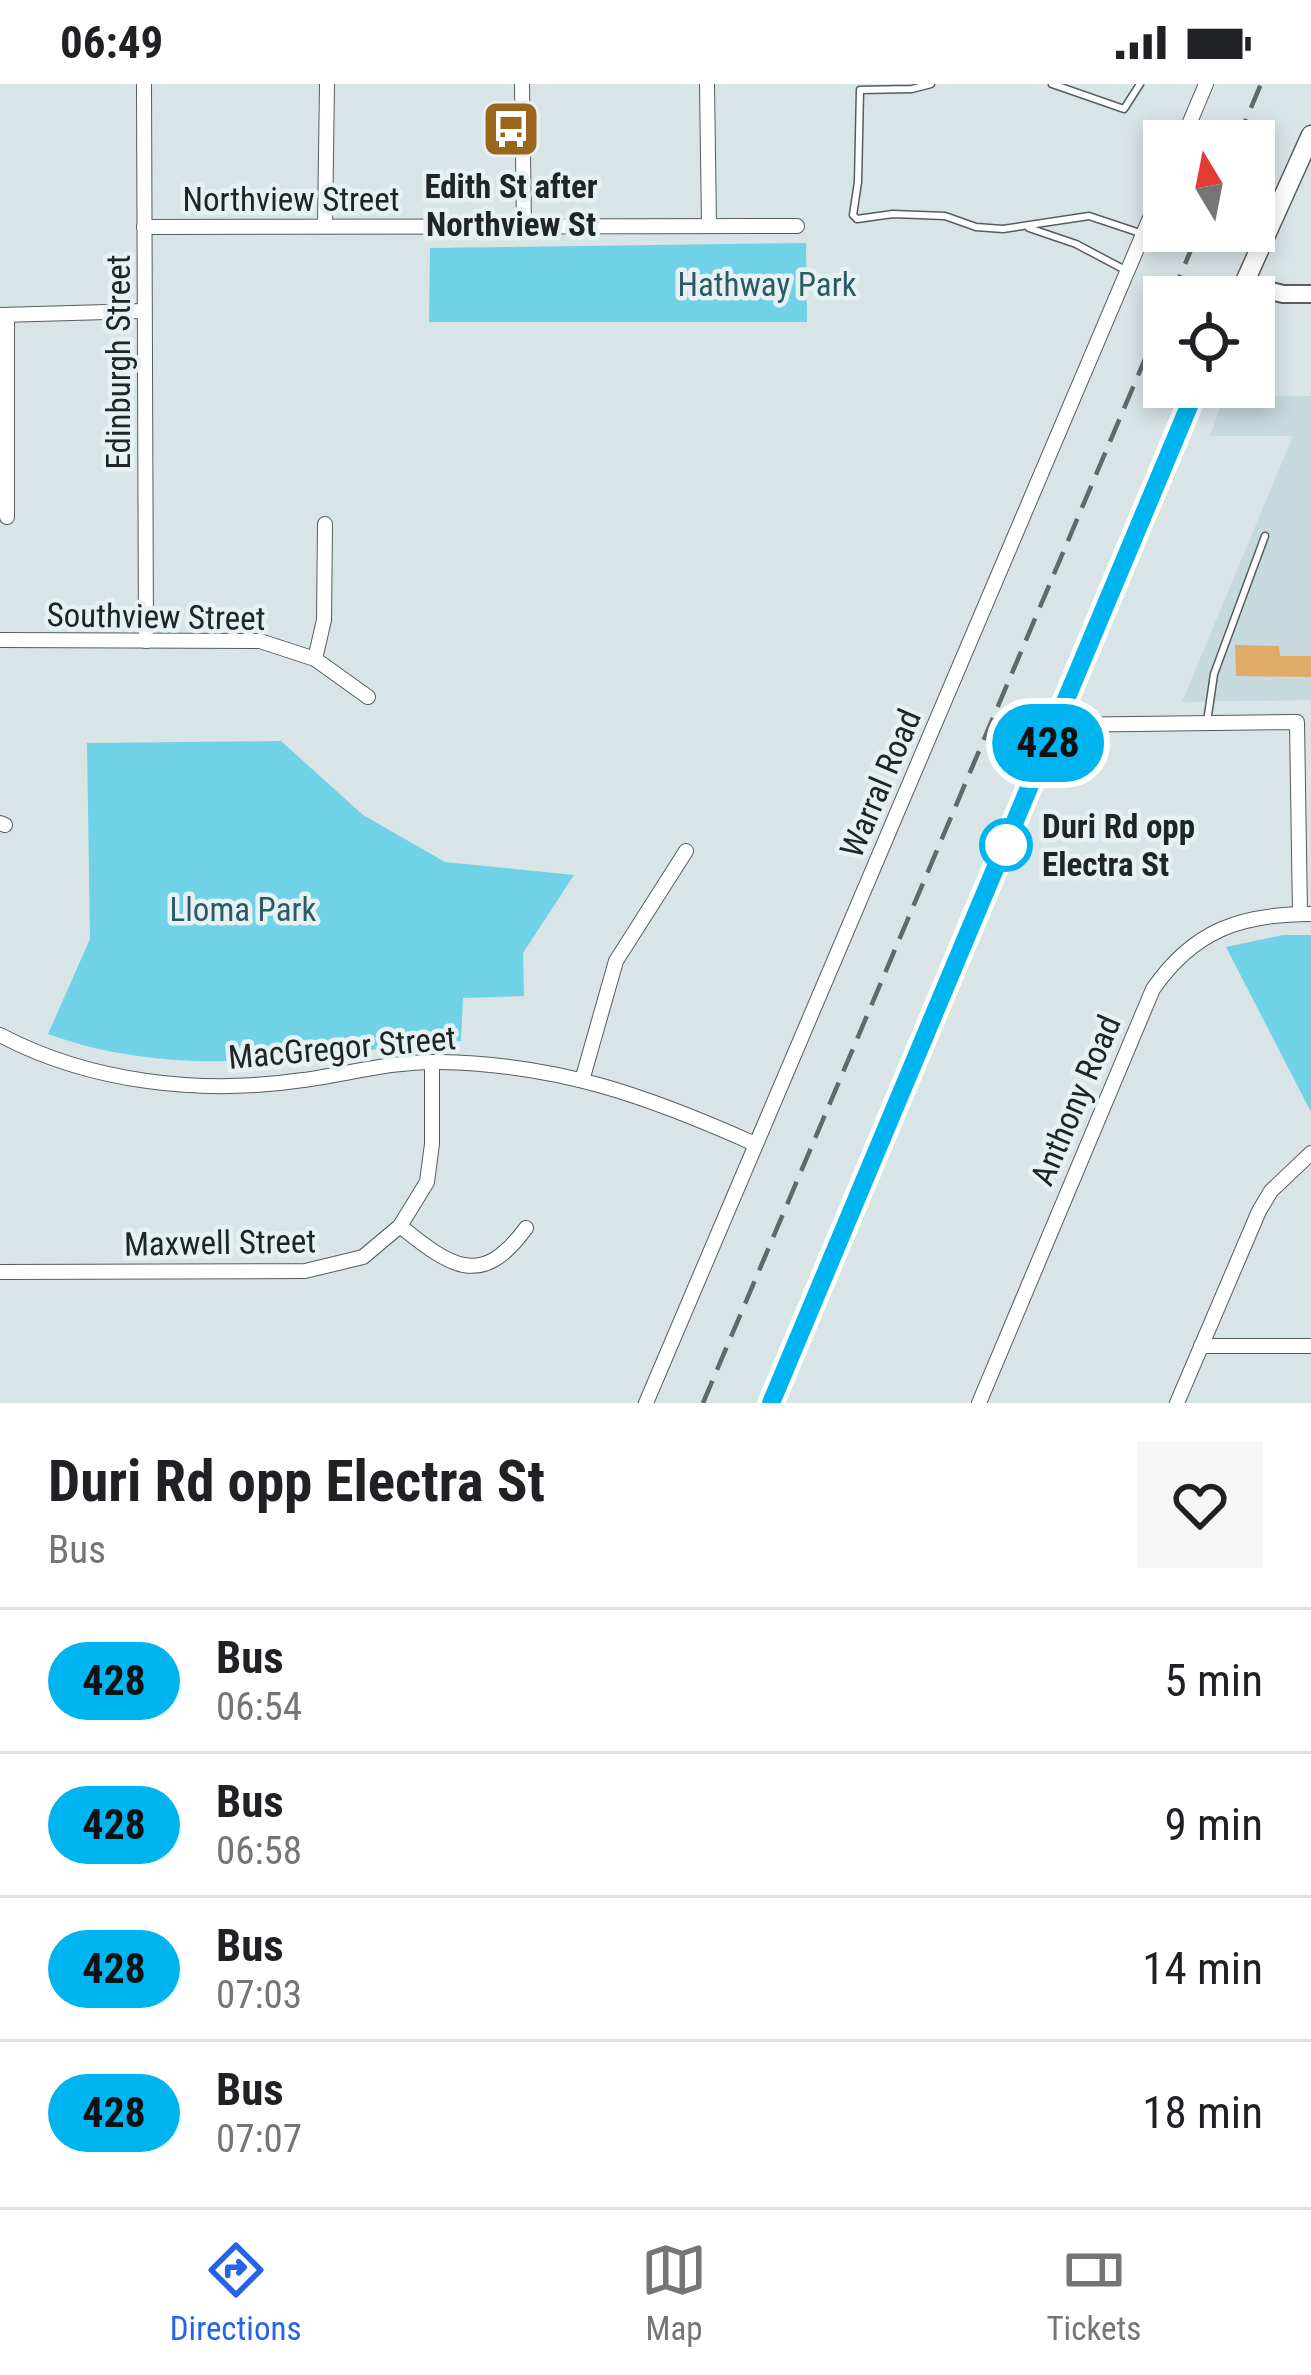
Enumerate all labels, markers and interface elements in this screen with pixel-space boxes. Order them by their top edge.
text: 06:49 [60,16,163,69]
bus stop icon: Edith St after Northview St [480,98,542,160]
north arrow [1143,120,1275,252]
map controls [1143,120,1275,408]
place label: Edith St after Northview St [424,167,598,244]
street label: Northview Street [182,180,400,219]
street label: Edinburgh Street [99,254,138,470]
park label: Hathway Park [677,265,857,304]
button: locate [1143,276,1275,408]
street label: Southview Street [46,595,266,638]
street label: Warral Road [832,703,929,863]
line badge: 428 [979,704,1117,782]
text: 428 [1016,718,1080,767]
place label: Duri Rd opp Electra St [1042,807,1195,884]
marker: Duri Rd opp Electra St [981,820,1031,870]
park label: Lloma Park [170,890,317,929]
street label: Anthony Road [1022,1009,1129,1191]
street label: MacGregor Street [227,1018,458,1077]
street label: Maxwell Street [124,1221,316,1264]
button: heart [1137,1442,1263,1568]
text: Duri Rd opp Electra St [48,1448,545,1515]
text: Bus [48,1527,106,1573]
text: Bus [216,1631,284,1684]
text: 5 min [1164,1654,1263,1707]
text: 428 [82,1656,146,1705]
text: 06:54 [216,1684,302,1730]
text: Bus [216,1775,284,1828]
text: 9 min [1164,1798,1263,1851]
text: 428 [82,1800,146,1849]
text: 06:58 [216,1828,302,1874]
text: Bus [216,1919,284,1972]
text: 14 min [1142,1942,1263,1995]
text: 428 [82,1944,146,1993]
text: 07:03 [216,1972,302,2018]
text: Bus [216,2063,284,2116]
text: 18 min [1142,2086,1263,2139]
text: 428 [82,2088,146,2137]
text: 07:07 [216,2116,302,2162]
tab: Directions [170,2237,302,2348]
tab: Map [641,2237,707,2348]
tab: Tickets [1046,2237,1141,2348]

